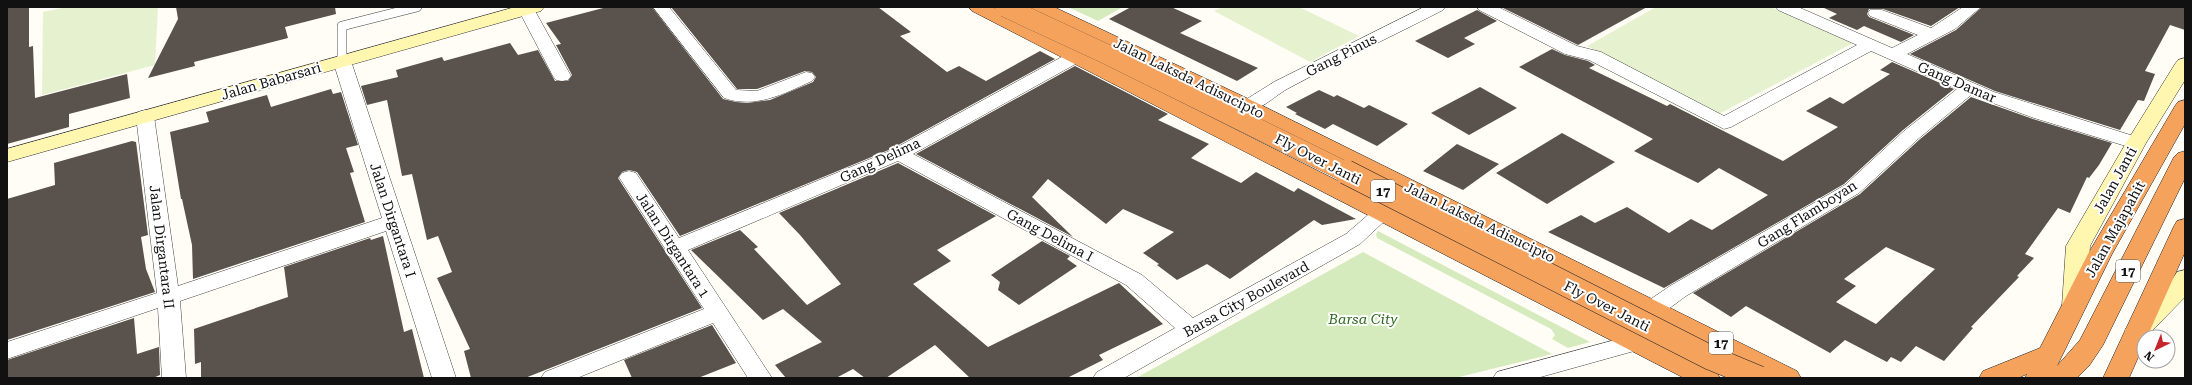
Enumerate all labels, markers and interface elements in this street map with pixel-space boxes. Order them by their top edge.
street label: Gang Pinus [1303,30,1379,80]
street label: Jalan Laksda Adisucipto [1111,35,1267,121]
street label: Gang Damar [1915,58,1999,106]
street label: Jalan Babarsari [219,59,323,103]
street label: Fly Over Janti [1272,130,1364,188]
street label: Gang Delima [837,134,923,186]
street label: Jalan Janti [2090,144,2140,216]
street label: Jalan Dirgantara I [367,161,419,279]
street label: Gang Flamboyan [1754,177,1860,251]
street label: Jalan Majapahit [2082,178,2148,280]
street label: Jalan Laksda Adisucipto [1402,179,1558,265]
road number: 17 [1371,180,1395,202]
street label: Jalan Dirgantara II [146,184,178,310]
street label: Jalan Dirgantara 1 [633,189,713,301]
street label: Gang Delima I [1004,205,1096,265]
street label: Barsa City Boulevard [1181,258,1311,340]
road number: 17 [2116,260,2140,282]
street label: Fly Over Janti [1561,277,1653,335]
park label: Barsa City [1328,311,1398,327]
north arrow [2136,329,2176,369]
road number: 17 [1709,332,1733,354]
text: N [2142,348,2157,364]

